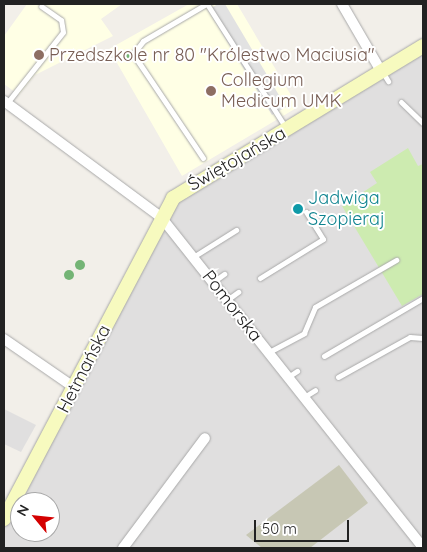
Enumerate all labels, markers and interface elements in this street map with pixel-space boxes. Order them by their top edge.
place label: Przedszkole nr 80 "Królestwo Maciusia" [49,44,375,66]
marker: Przedszkole nr 80 "Królestwo Maciusia" [33,49,45,61]
place label: Collegium Medicum UMK [221,70,342,112]
marker: Collegium Medicum UMK [205,85,217,97]
street label: Świętojańska [184,122,290,196]
place label: Jadwiga Szopieraj [308,188,385,230]
marker: Jadwiga Szopieraj [292,203,304,215]
street label: Pomorska [197,266,267,346]
street label: Hetmańska [53,321,115,417]
north arrow [10,492,60,542]
text: N [12,502,33,519]
scale bar [257,510,352,542]
text: 50 m [262,519,297,538]

